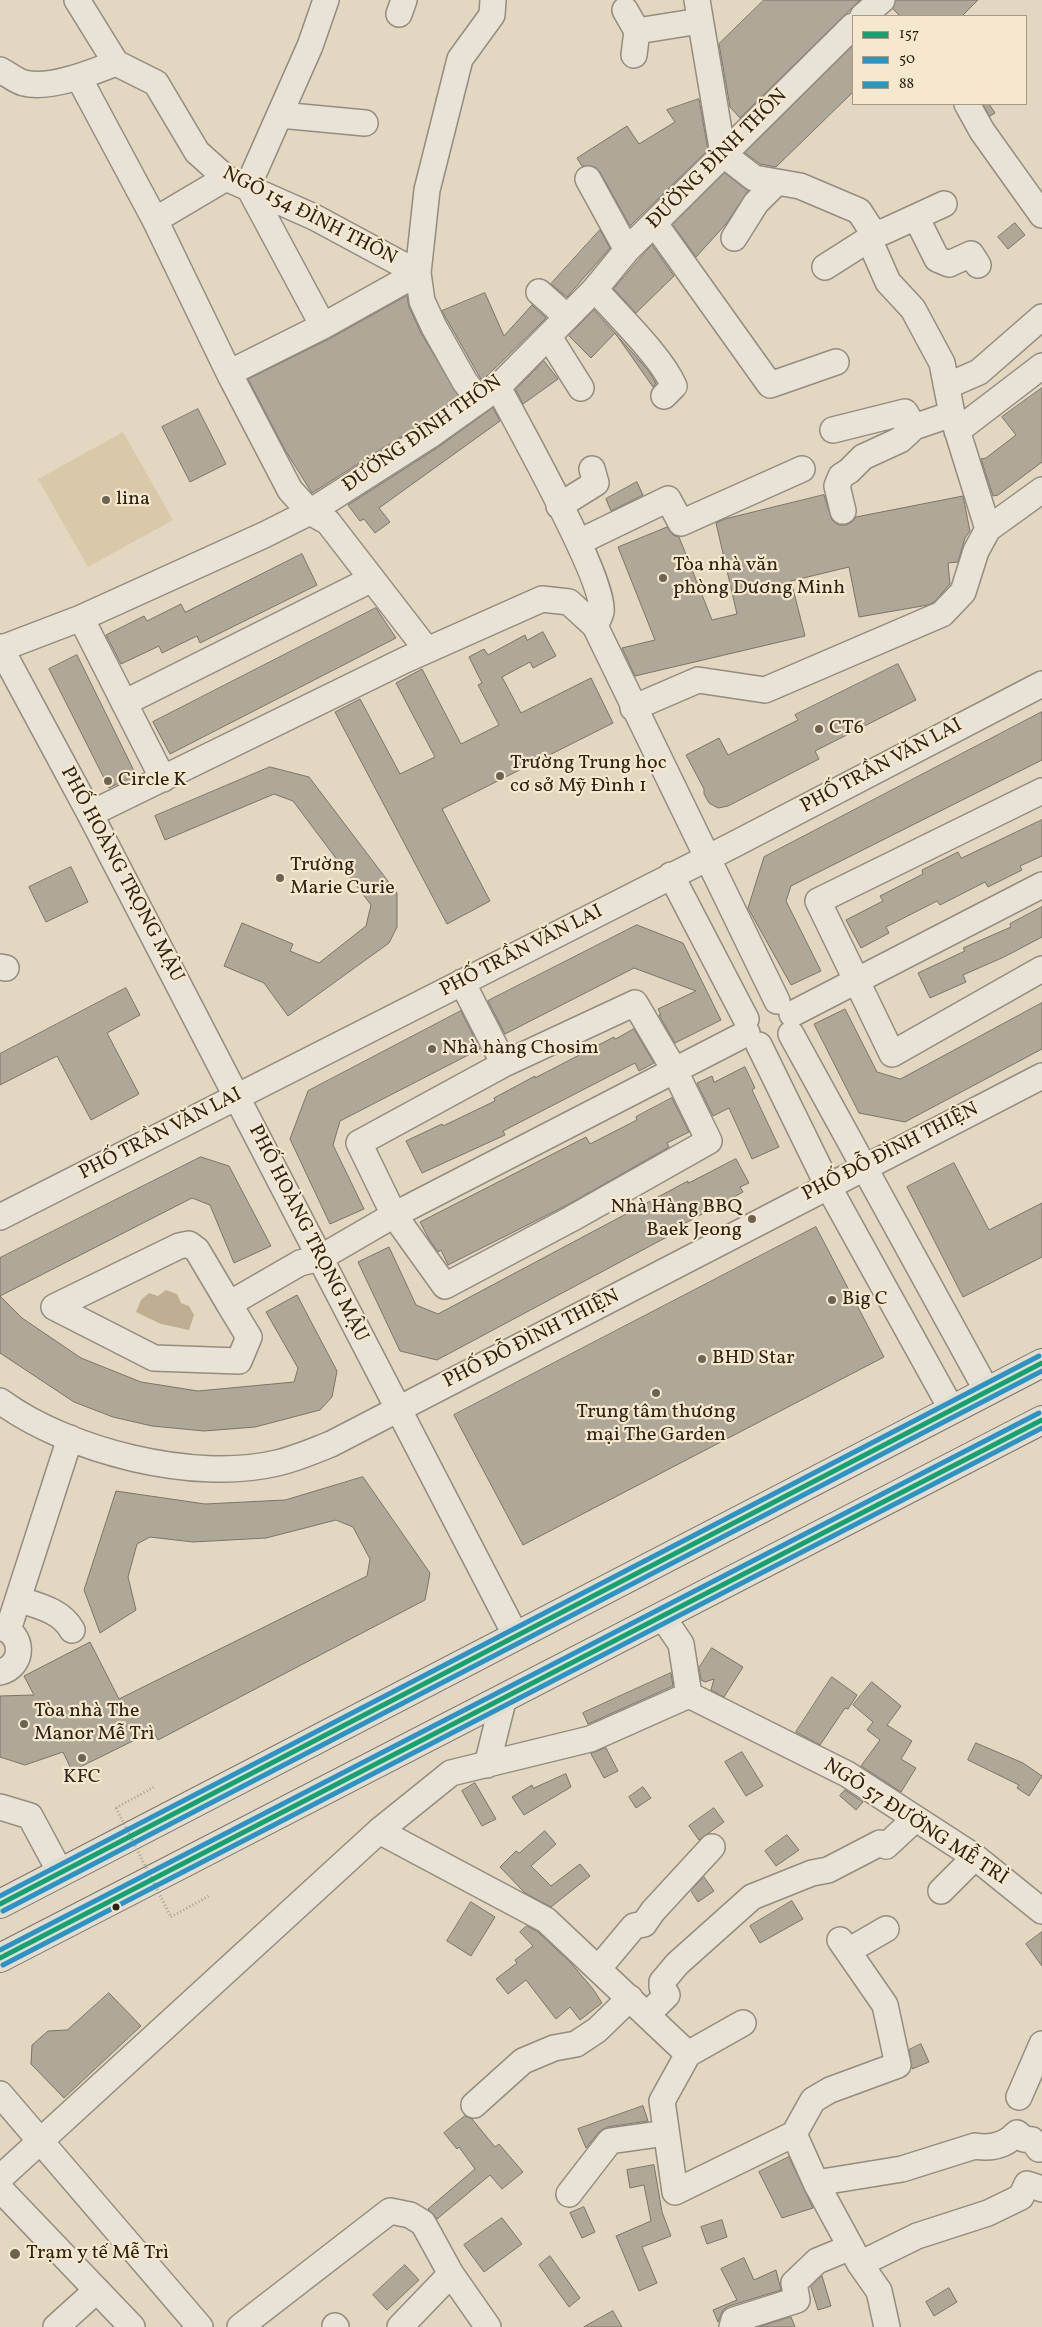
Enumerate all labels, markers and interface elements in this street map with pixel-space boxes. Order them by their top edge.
legend [852,15,1027,105]
text: 157 [899,24,919,45]
text: 50 [899,49,915,70]
text: 88 [899,74,914,95]
street label: ĐƯỜNG ĐÌNH THÔN [643,85,793,235]
street label: NGÕ 154 ĐÌNH THÔN [218,163,400,271]
street label: ĐƯỜNG ĐÌNH THÔN [339,371,507,499]
place label: lina [116,488,150,512]
marker: lina [100,494,112,506]
place label: Tòa nhà văn phòng Dương Minh [673,554,845,601]
marker: Tòa nhà văn phòng Dương Minh [657,572,669,584]
street label: PHỐ TRẦN VĂN LAI [797,714,967,820]
place label: CT6 [829,717,864,741]
marker: CT6 [813,723,825,735]
place label: Trường Trung học cơ sở Mỹ Đình 1 [510,752,667,799]
street label: PHỐ HOÀNG TRỌNG MẬU [54,763,188,987]
place label: Circle K [118,769,187,793]
marker: Trường Trung học cơ sở Mỹ Đình 1 [494,770,506,782]
marker: Circle K [102,775,114,787]
place label: Trường Marie Curie [290,854,395,901]
marker: Trường Marie Curie [274,872,286,884]
street label: PHỐ TRẦN VĂN LAI [437,901,607,1003]
place label: Nhà hàng Chosim [442,1037,599,1061]
marker: Nhà hàng Chosim [426,1043,438,1055]
street label: PHỐ TRẦN VĂN LAI [76,1084,246,1186]
street label: PHỐ ĐỖ ĐÌNH THIỆN [799,1098,983,1208]
street label: PHỐ HOÀNG TRỌNG MẬU [242,1121,372,1347]
place label: Nhà Hàng BBQ Baek Jeong [611,1196,742,1243]
marker: Nhà Hàng BBQ Baek Jeong [746,1213,758,1225]
street label: PHỐ ĐỖ ĐÌNH THIỆN [440,1285,624,1395]
place label: Big C [842,1288,888,1312]
marker: Big C [826,1294,838,1306]
place label: BHD Star [712,1347,795,1371]
marker: BHD Star [696,1353,708,1365]
marker: Trung tâm thương mại The Garden [650,1387,662,1399]
place label: Trung tâm thương mại The Garden [576,1401,736,1448]
place label: Tòa nhà The Manor Mễ Trì [34,1700,155,1747]
marker: Tòa nhà The Manor Mễ Trì [18,1718,30,1730]
marker: KFC [76,1752,88,1764]
street label: NGÕ 57 ĐƯỜNG MỄ TRÌ [818,1754,1012,1892]
place label: KFC [63,1766,101,1790]
unlabelled marker [111,1902,121,1912]
place label: Trạm y tế Mễ Trì [26,2242,169,2266]
marker: Trạm y tế Mễ Trì [8,2247,22,2261]

